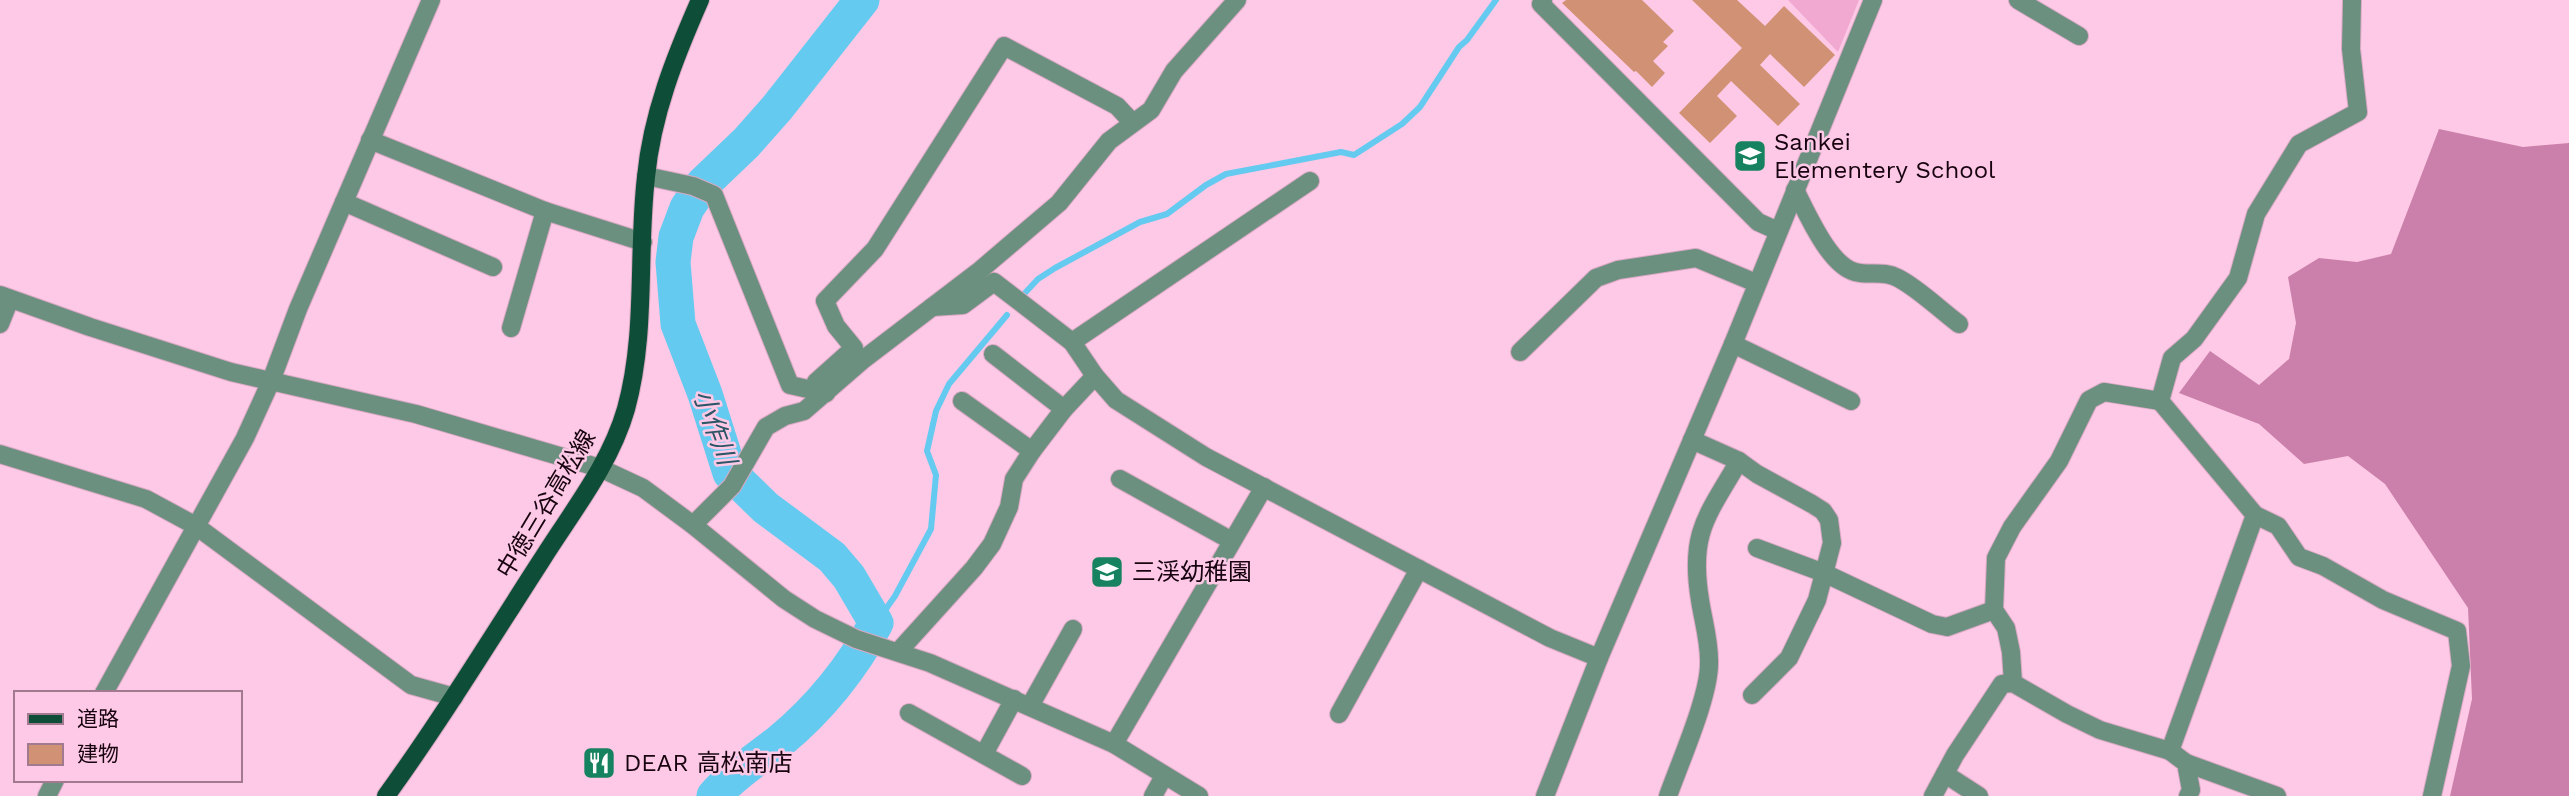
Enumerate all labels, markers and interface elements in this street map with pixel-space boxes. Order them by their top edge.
place label: Sankei Elementery School [1774,128,1996,184]
school or university icon: Sankei Elementery School [1731,137,1769,175]
water label: 小作川 [688,385,743,472]
street label: 中徳三谷高松線 [491,425,601,583]
school or university icon: 三渓幼稚園 [1088,553,1126,591]
place label: 三渓幼稚園 [1132,558,1252,586]
legend [14,691,242,782]
text: 道路 [77,706,119,731]
text: 建物 [77,741,119,766]
restaurant icon: DEAR 高松南店 [580,744,618,782]
place label: DEAR 高松南店 [624,749,793,777]

